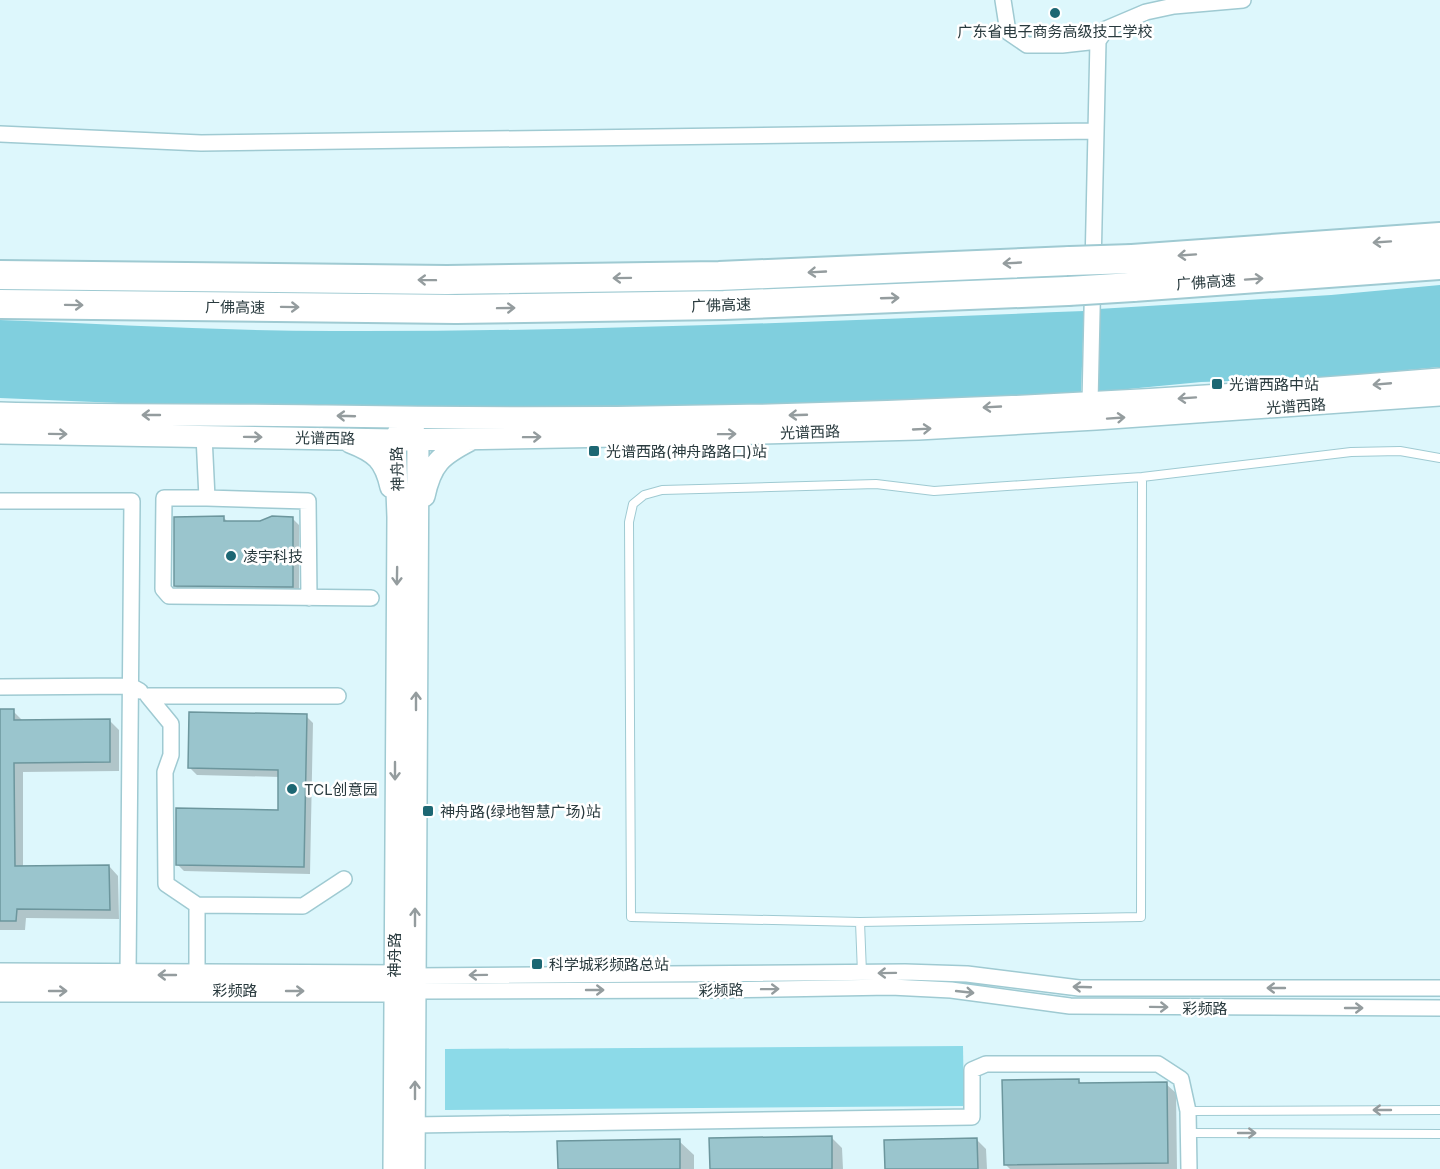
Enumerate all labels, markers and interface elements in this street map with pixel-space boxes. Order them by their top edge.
marker: 广东省电子商务高级技工学校 [1048,6,1062,20]
place label: 广东省电子商务高级技工学校 [957,22,1153,41]
one-way arrow [1372,236,1392,247]
one-way arrow [1178,250,1198,261]
one-way arrow [1002,258,1022,269]
one-way arrow [808,266,827,277]
street label: 广佛高速 [1175,270,1237,294]
one-way arrow [613,272,633,284]
one-way arrow [1243,273,1263,284]
one-way arrow [418,274,438,286]
one-way arrow [879,293,899,304]
street label: 广佛高速 [691,294,751,316]
street label: 广佛高速 [205,297,265,317]
one-way arrow [64,299,84,311]
one-way arrow [280,301,300,313]
one-way arrow [496,302,516,314]
place label: 光谱西路中站 [1229,375,1319,394]
marker: 光谱西路中站 [1210,377,1224,391]
one-way arrow [1372,379,1392,390]
one-way arrow [1178,393,1198,404]
street label: 光谱西路 [1265,394,1327,418]
one-way arrow [983,401,1003,412]
one-way arrow [788,409,808,421]
one-way arrow [142,410,162,421]
one-way arrow [337,411,357,422]
one-way arrow [1106,412,1126,423]
street label: 光谱西路 [780,421,840,443]
one-way arrow [911,423,931,434]
one-way arrow [48,428,68,440]
street label: 光谱西路 [295,428,355,448]
one-way arrow [716,428,736,440]
one-way arrow [243,431,263,443]
one-way arrow [521,431,541,443]
place label: 光谱西路(神舟路路口)站 [606,442,767,461]
marker: 光谱西路(神舟路路口)站 [587,444,601,458]
street label: 神舟路 [387,446,407,492]
place label: 凌宇科技 [243,547,303,566]
marker: 凌宇科技 [224,549,238,563]
one-way arrow [391,565,403,585]
one-way arrow [410,692,422,712]
one-way arrow [389,760,401,780]
place label: TCL创意园 [304,780,378,799]
marker: TCL创意园 [285,782,299,796]
place label: 神舟路(绿地智慧广场)站 [440,802,601,821]
marker: 神舟路(绿地智慧广场)站 [421,804,435,818]
one-way arrow [409,908,421,928]
street label: 神舟路 [385,932,404,978]
place label: 科学城彩频路总站 [549,955,669,974]
marker: 科学城彩频路总站 [530,957,544,971]
one-way arrow [878,967,898,978]
one-way arrow [157,969,177,981]
one-way arrow [469,969,489,981]
street label: 彩频路 [698,980,744,1000]
street label: 彩频路 [212,981,258,1000]
one-way arrow [1072,982,1092,993]
one-way arrow [1267,982,1287,994]
one-way arrow [760,983,780,995]
one-way arrow [584,984,604,996]
one-way arrow [48,985,68,997]
one-way arrow [285,985,305,997]
one-way arrow [955,987,975,998]
street label: 彩频路 [1182,999,1228,1018]
one-way arrow [1149,1001,1169,1013]
one-way arrow [1344,1002,1364,1014]
one-way arrow [409,1080,421,1100]
one-way arrow [1372,1104,1392,1116]
one-way arrow [1236,1127,1256,1139]

